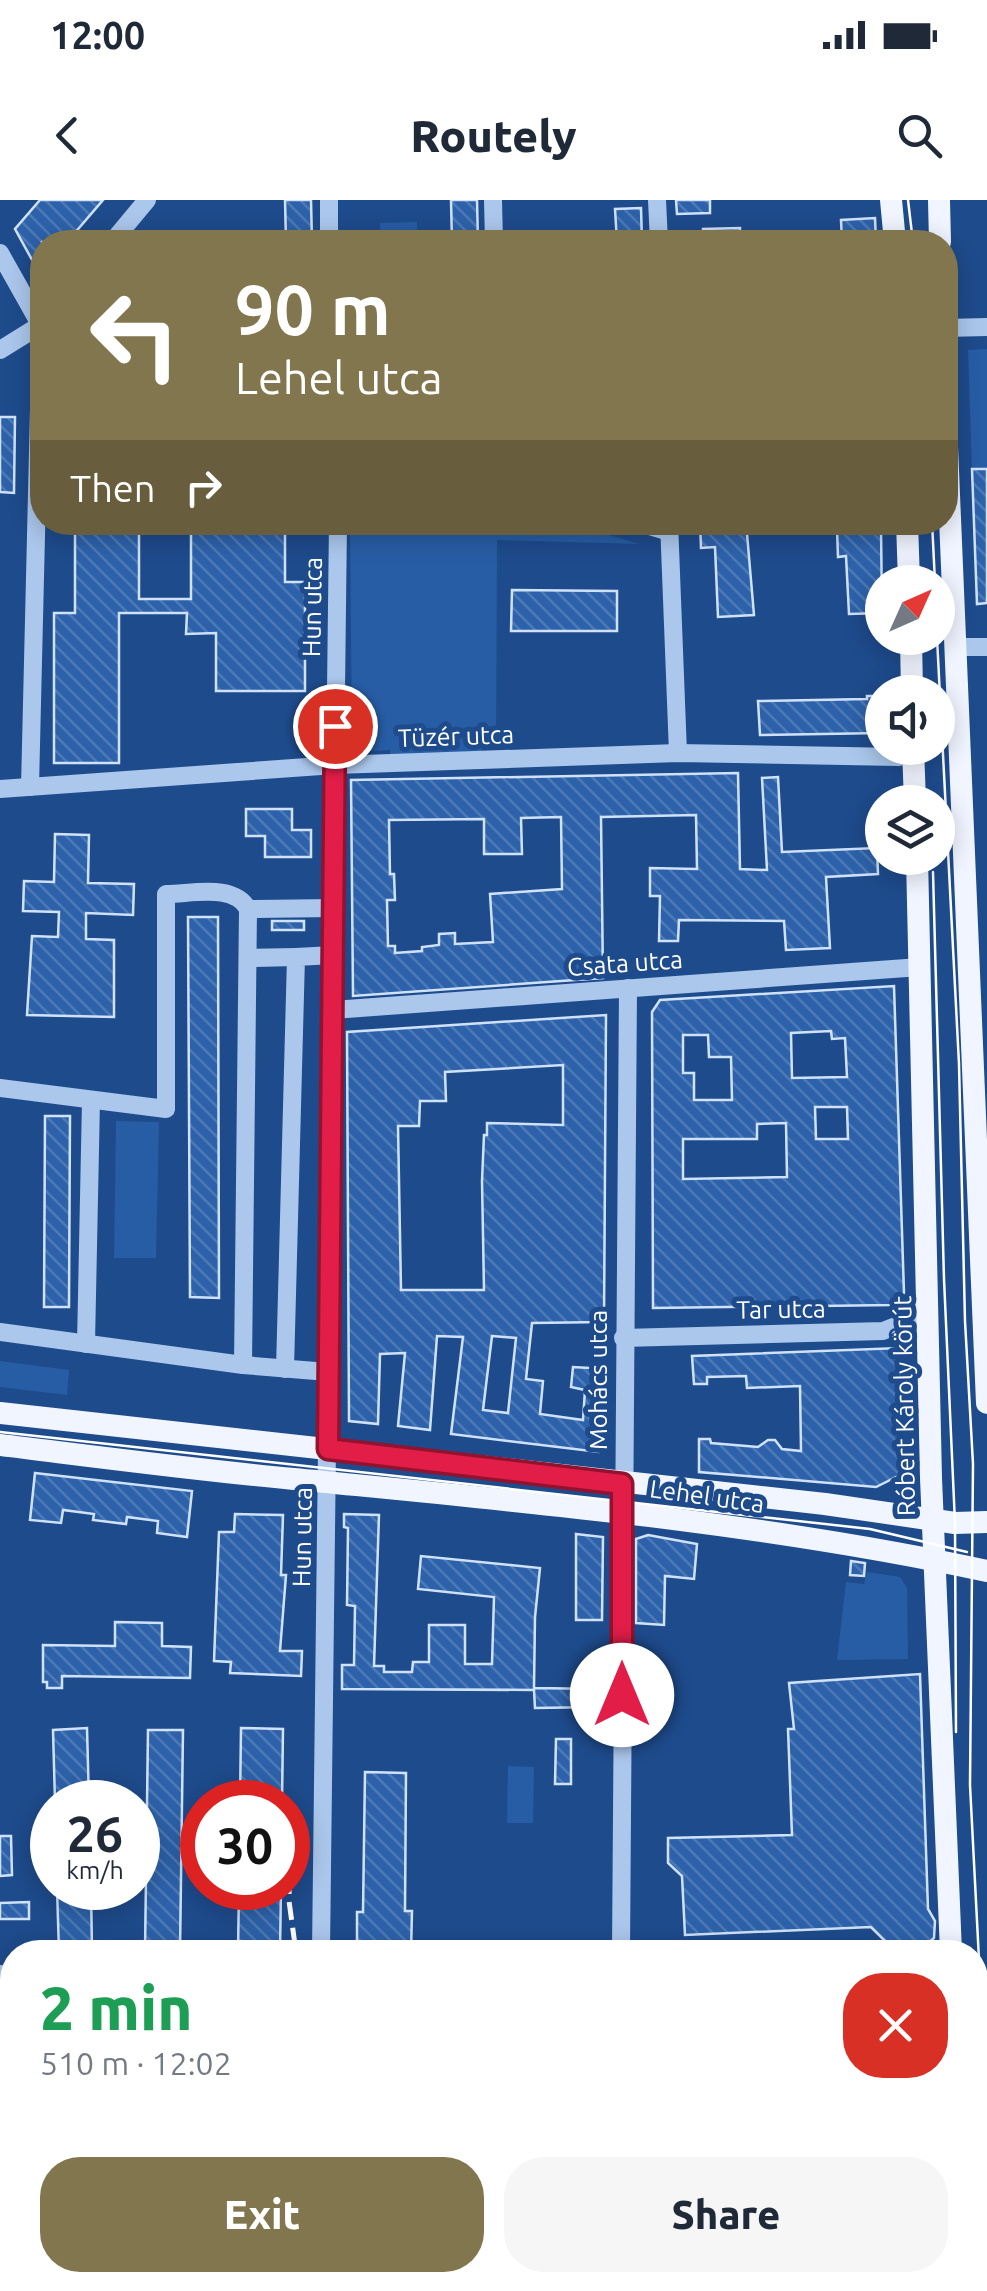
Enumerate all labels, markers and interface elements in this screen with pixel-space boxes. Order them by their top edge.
text: 12:00 [50,14,145,56]
icon: back [40,108,95,163]
icon: search [892,108,947,163]
text: Routely [410,110,577,161]
icon: left [70,270,200,400]
text: 90 m [235,270,391,348]
text: Lehel utca [235,352,443,403]
icon: right [176,460,231,515]
text: Then [70,467,156,509]
street label: Hun utca [297,557,327,657]
north arrow [865,565,955,655]
map controls [865,565,955,875]
button: sound [865,675,955,765]
pin [293,684,378,769]
icon: arrive [308,699,363,754]
street label: Tüzér utca [397,720,515,752]
button: layers [865,785,955,875]
street label: Csata utca [566,945,684,981]
street label: Tar utca [736,1294,826,1324]
street label: Róbert Károly körút [888,1295,920,1516]
street label: Mohács utca [584,1310,612,1450]
street label: Lehel utca [648,1474,766,1518]
street label: Hun utca [287,1487,317,1587]
position arrow [570,1643,674,1747]
speed limit sign: 30 [180,1780,310,1910]
text: 26 [67,1805,123,1861]
text: km/h [66,1856,124,1884]
button: close [843,1973,948,2078]
text: 2 min [40,1974,193,2041]
text: 510 m · 12:02 [40,2045,232,2081]
button: Exit [40,2157,484,2272]
button: Share [504,2157,948,2272]

